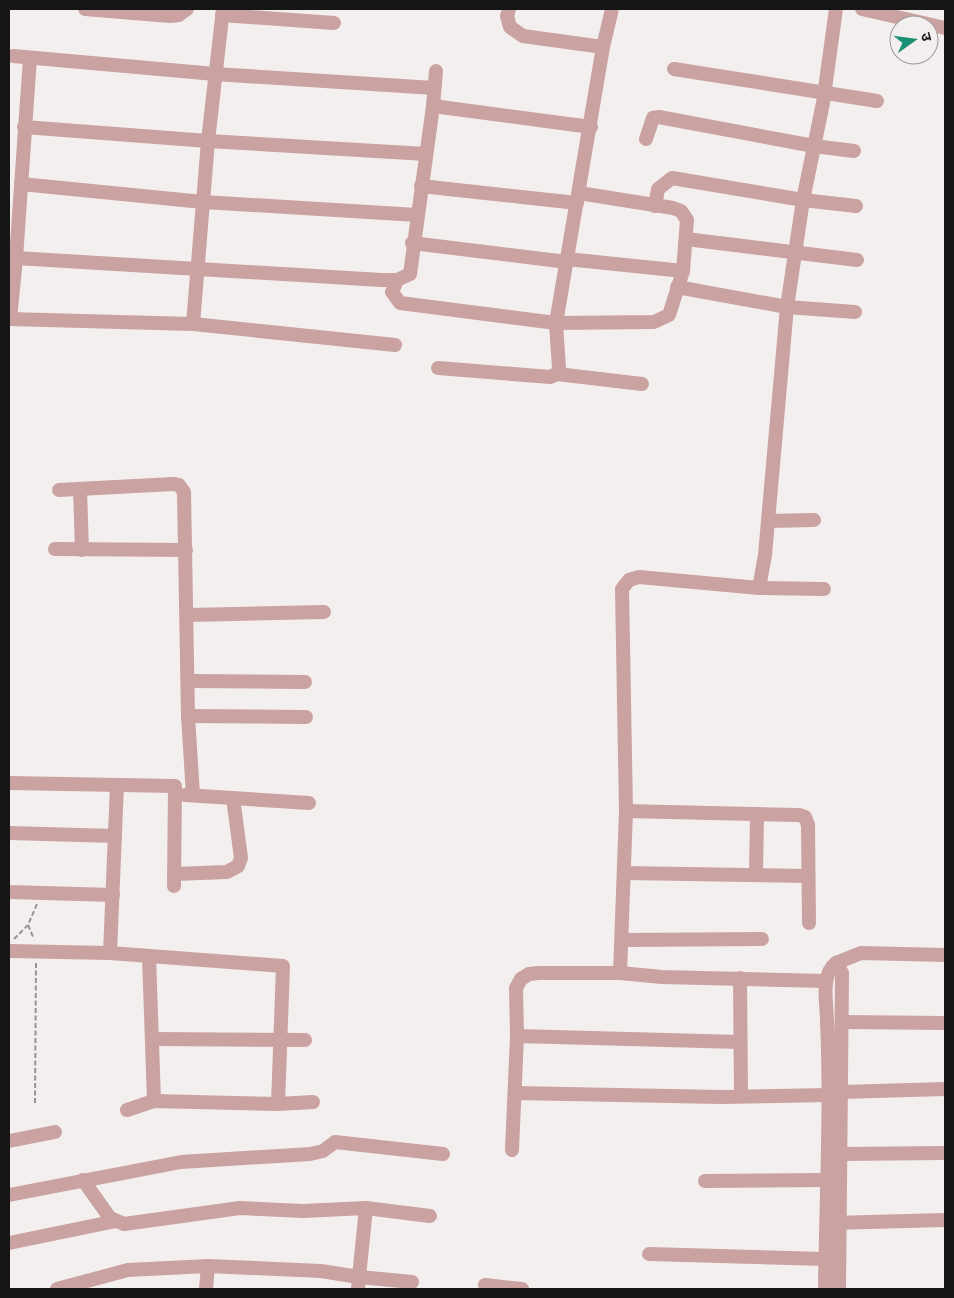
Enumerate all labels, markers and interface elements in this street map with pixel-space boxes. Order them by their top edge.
north arrow [889,15,939,65]
text: उ [917,30,938,44]

